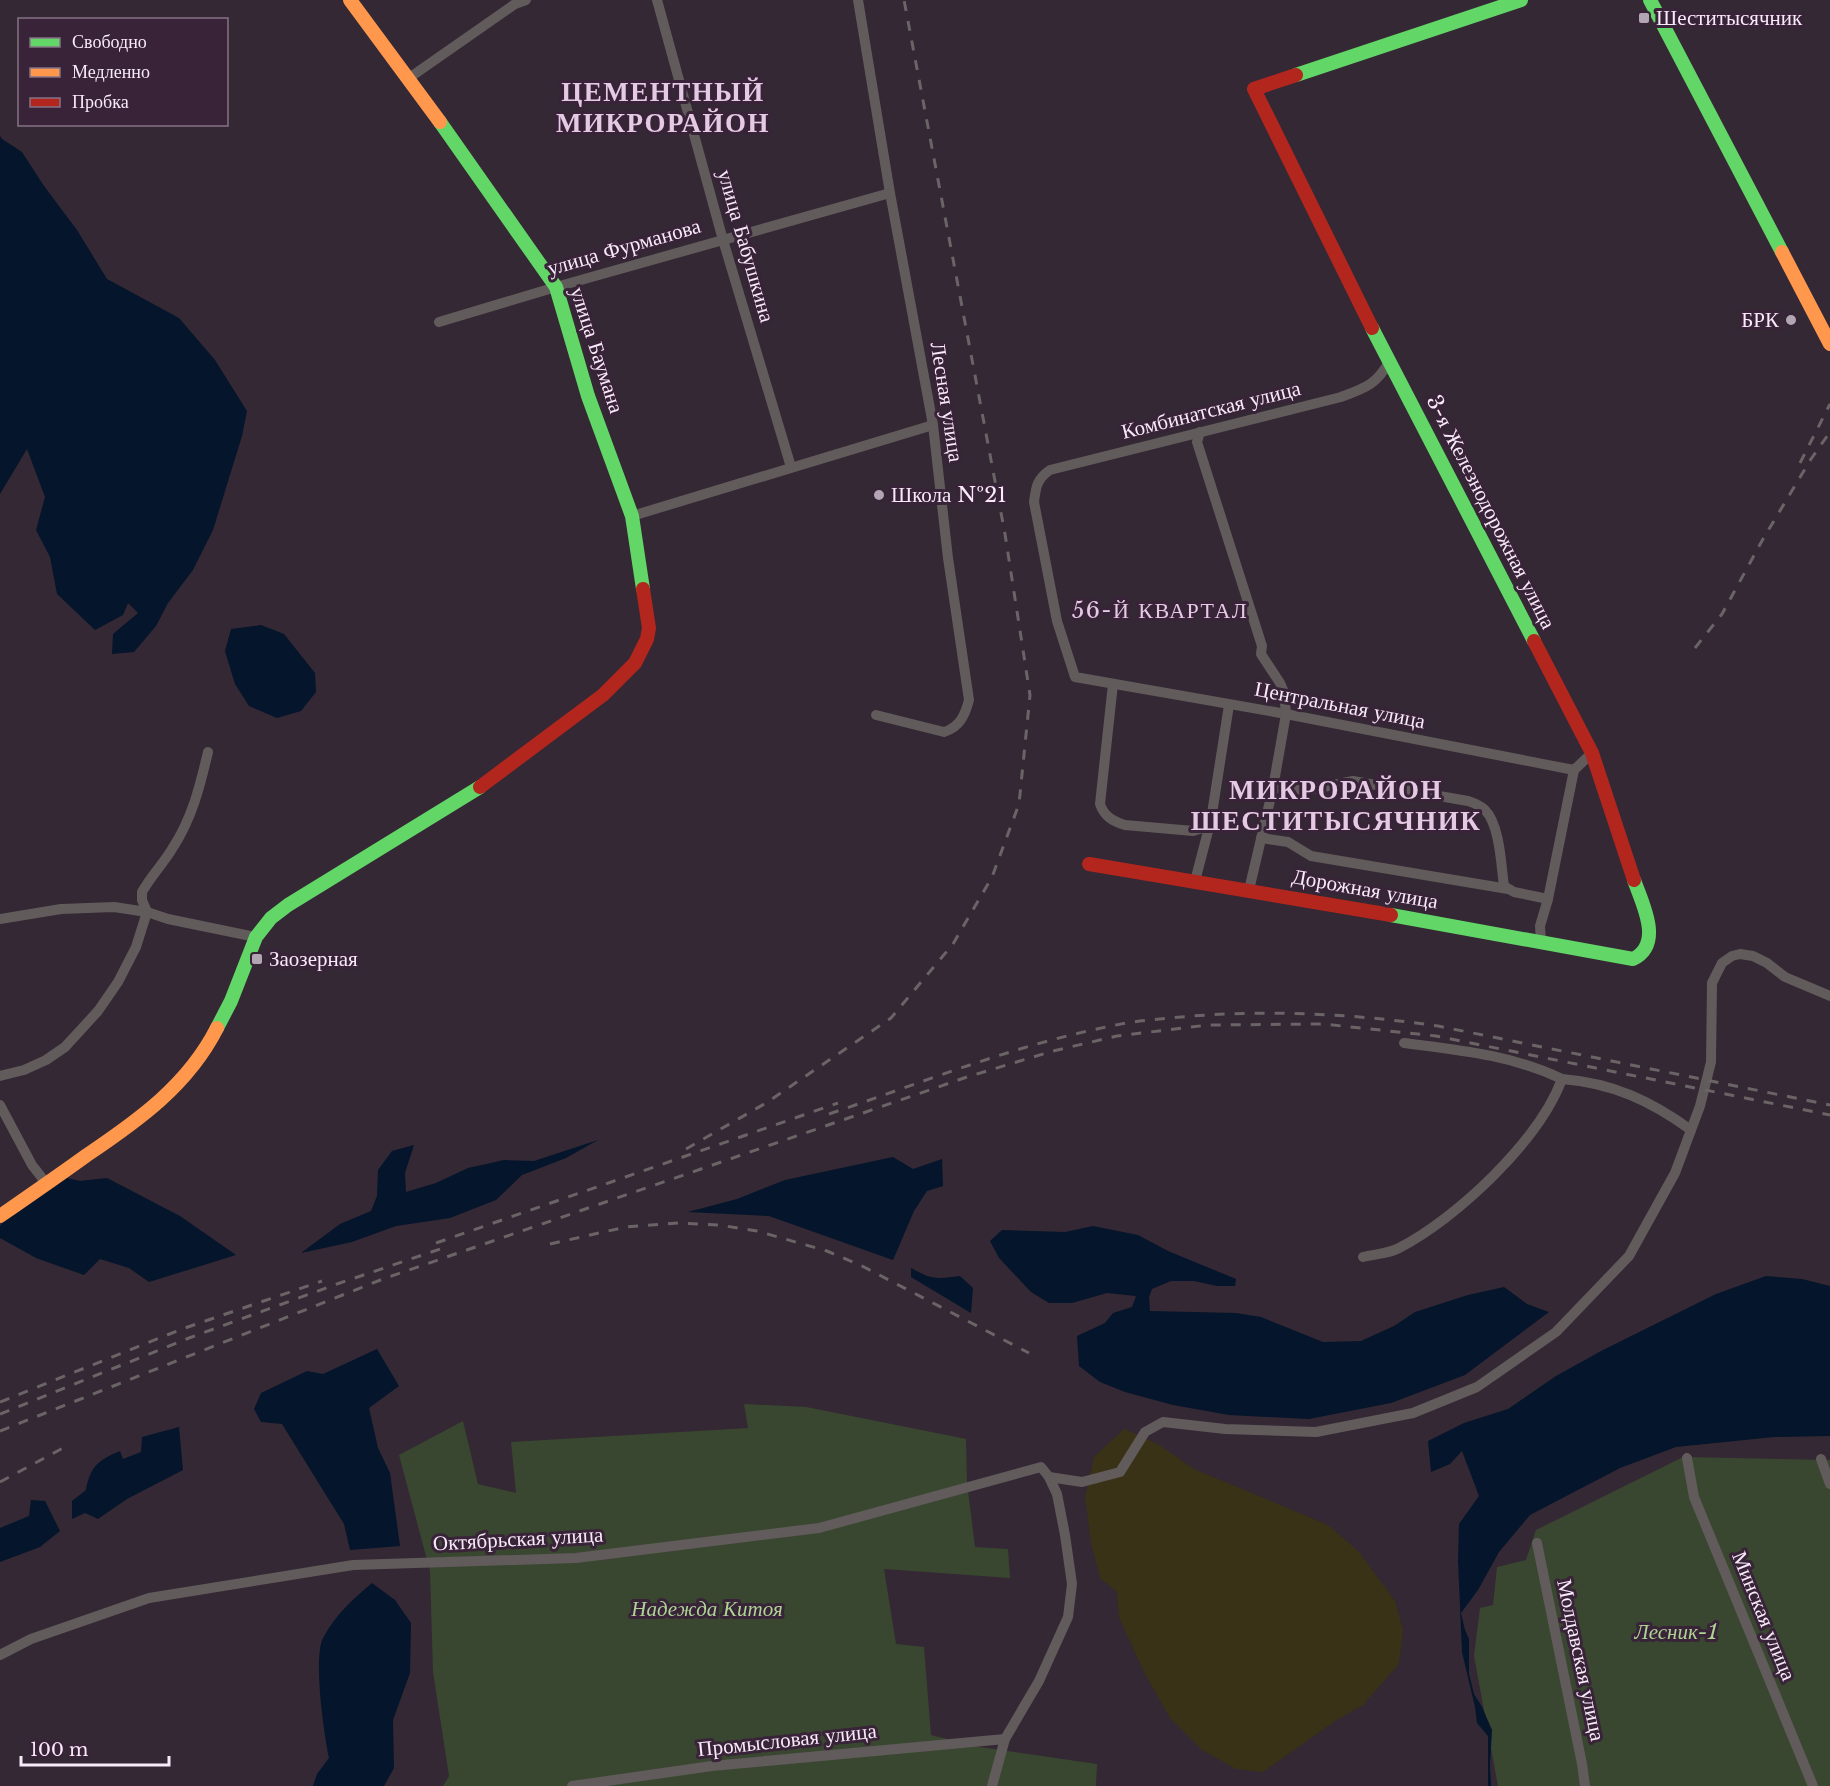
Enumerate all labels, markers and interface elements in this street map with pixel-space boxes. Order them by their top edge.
place label: Шеститысячник [1656,5,1803,31]
marker: Шеститысячник [1637,11,1651,25]
legend [18,18,228,126]
text: Свободно [72,31,147,53]
text: Медленно [72,61,150,83]
district label: ЦЕМЕНТНЫЙ МИКРОРАЙОН [556,75,770,139]
text: Пробка [72,91,129,113]
street label: улица Бабушкина [712,167,780,326]
street label: улица Фурманова [544,212,704,281]
street label: улица Баумана [564,283,630,417]
place label: БРК [1741,307,1780,333]
marker: БРК [1784,313,1798,327]
street label: Лесная улица [925,340,969,465]
street label: Комбинатская улица [1119,375,1304,445]
street label: 3-я Железнодорожная улица [1421,391,1562,634]
place label: Школа №21 [891,482,1007,508]
marker: Школа №21 [872,488,886,502]
district label: 56-Й КВАРТАЛ [1072,597,1248,624]
street label: Центральная улица [1252,676,1428,734]
district label: МИКРОРАЙОН ШЕСТИТЫСЯЧНИК [1191,773,1481,837]
street label: Дорожная улица [1290,863,1441,915]
place label: Заозерная [269,946,358,972]
marker: Заозерная [250,952,264,966]
street label: Октябрьская улица [432,1522,604,1556]
street label: Минская улица [1726,1548,1802,1685]
street label: Молдавская улица [1551,1577,1611,1744]
park label: Надежда Китоя [630,1596,783,1622]
park label: Лесник-1 [1633,1619,1718,1645]
street label: Промысловая улица [696,1718,879,1762]
scale bar [21,1729,170,1767]
text: 100 m [30,1739,88,1761]

